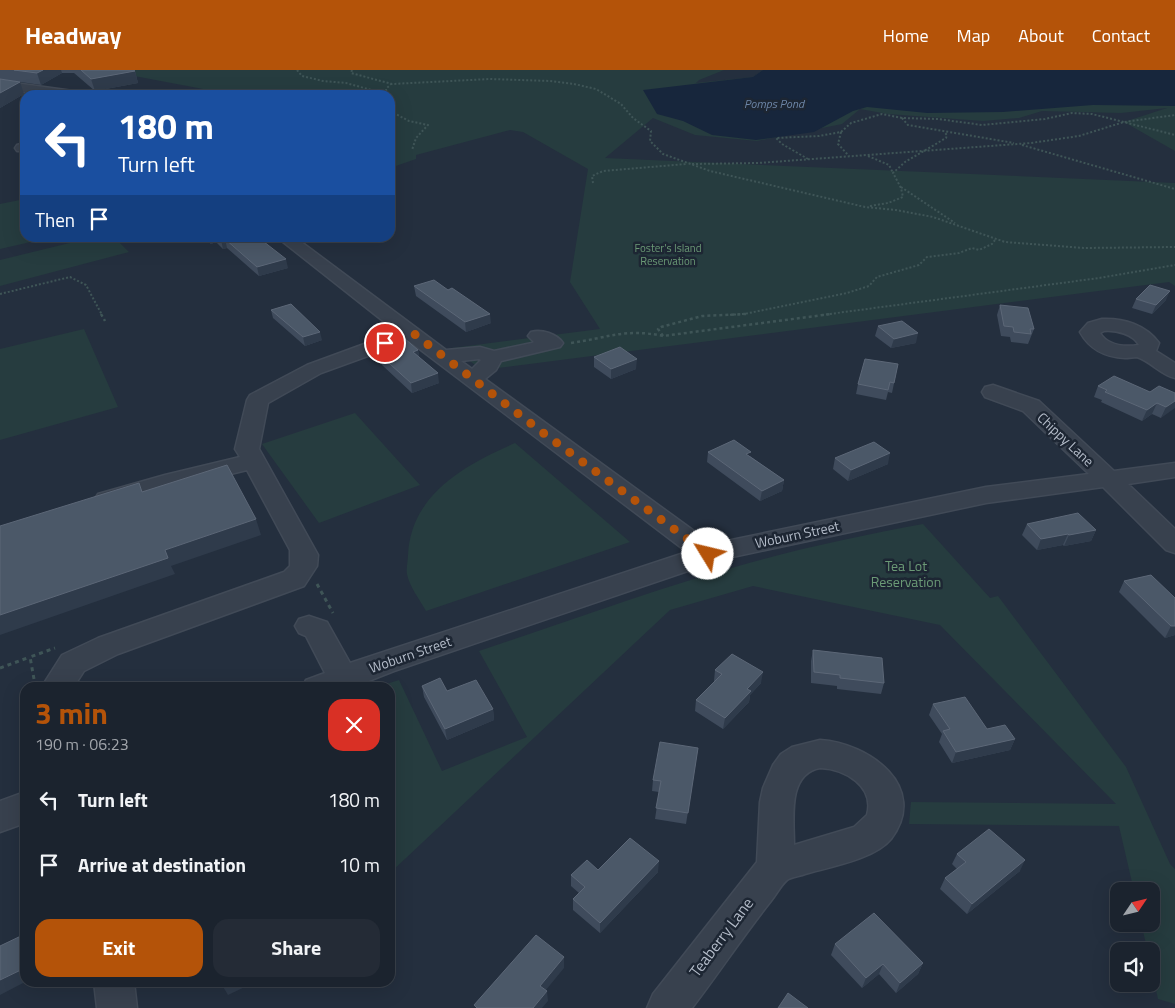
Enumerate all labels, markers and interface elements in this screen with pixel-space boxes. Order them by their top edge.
text: Headway [25,17,121,53]
text: Home [883,22,929,49]
text: Map [957,22,990,49]
text: About [1018,22,1064,49]
text: Contact [1092,22,1150,49]
water label: Pomps Pond [744,94,806,113]
text: 180 m [118,99,214,153]
icon: left [35,110,100,175]
text: Turn left [118,147,195,181]
text: Then [35,205,75,234]
icon: arrive [85,205,113,233]
park label: Foster's Island Reservation [634,240,702,269]
pin [364,322,406,364]
icon: arrive [371,329,399,357]
street label: Chippy Lane [1033,407,1099,471]
street label: Woburn Street [753,515,841,553]
position arrow [681,527,733,579]
park label: Tea Lot Reservation [871,555,941,592]
street label: Woburn Street [366,630,454,678]
text: 3 min [35,690,108,736]
button: close [328,699,380,751]
text: 190 m · 06:23 [35,732,129,756]
text: Turn left [78,785,148,814]
text: 180 m [328,785,380,814]
icon: left [35,786,63,814]
text: Arrive at destination [78,850,246,879]
text: 10 m [339,850,380,879]
icon: arrive [35,851,63,879]
north arrow [1110,882,1160,932]
map controls [1110,882,1160,992]
street label: Teaberry Lane [683,892,759,982]
button: Exit [35,919,203,977]
button: Share [213,919,380,977]
button: sound [1110,942,1160,992]

